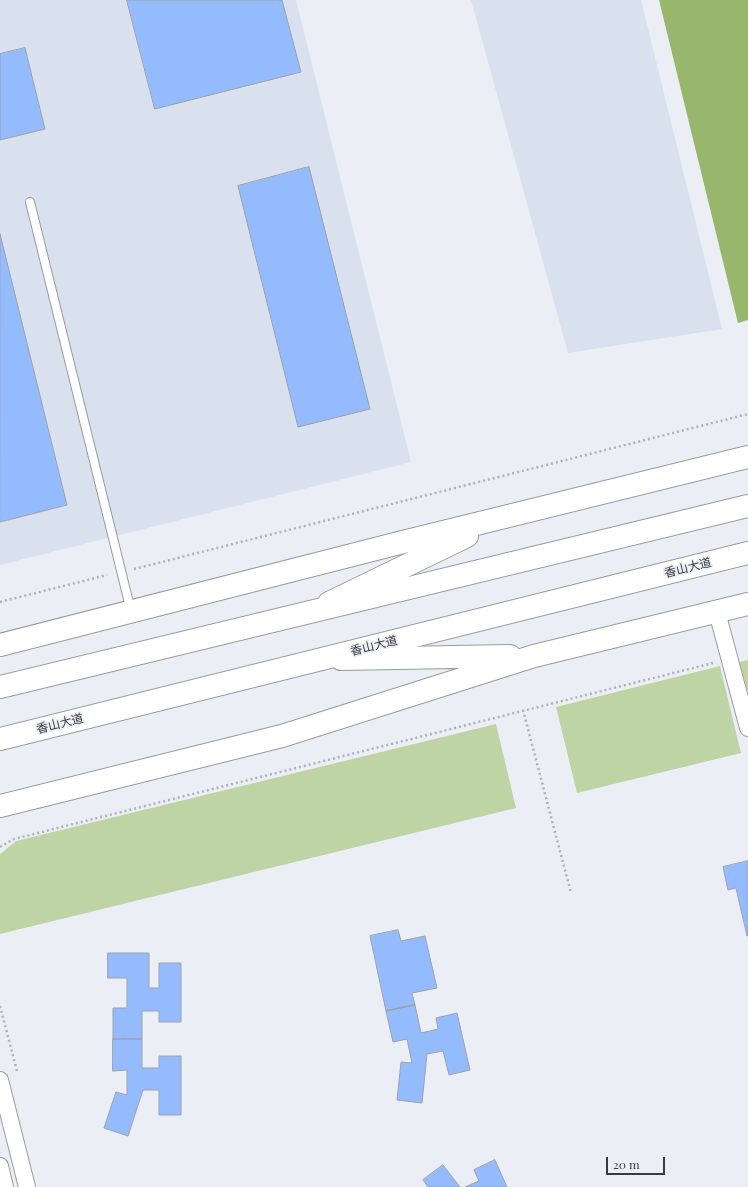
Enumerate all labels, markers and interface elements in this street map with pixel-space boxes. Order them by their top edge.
street label: 香山大道 [663,555,713,581]
street label: 香山大道 [349,633,399,659]
street label: 香山大道 [35,711,85,737]
scale bar [608,1149,667,1175]
text: 20 m [613,1156,640,1172]

